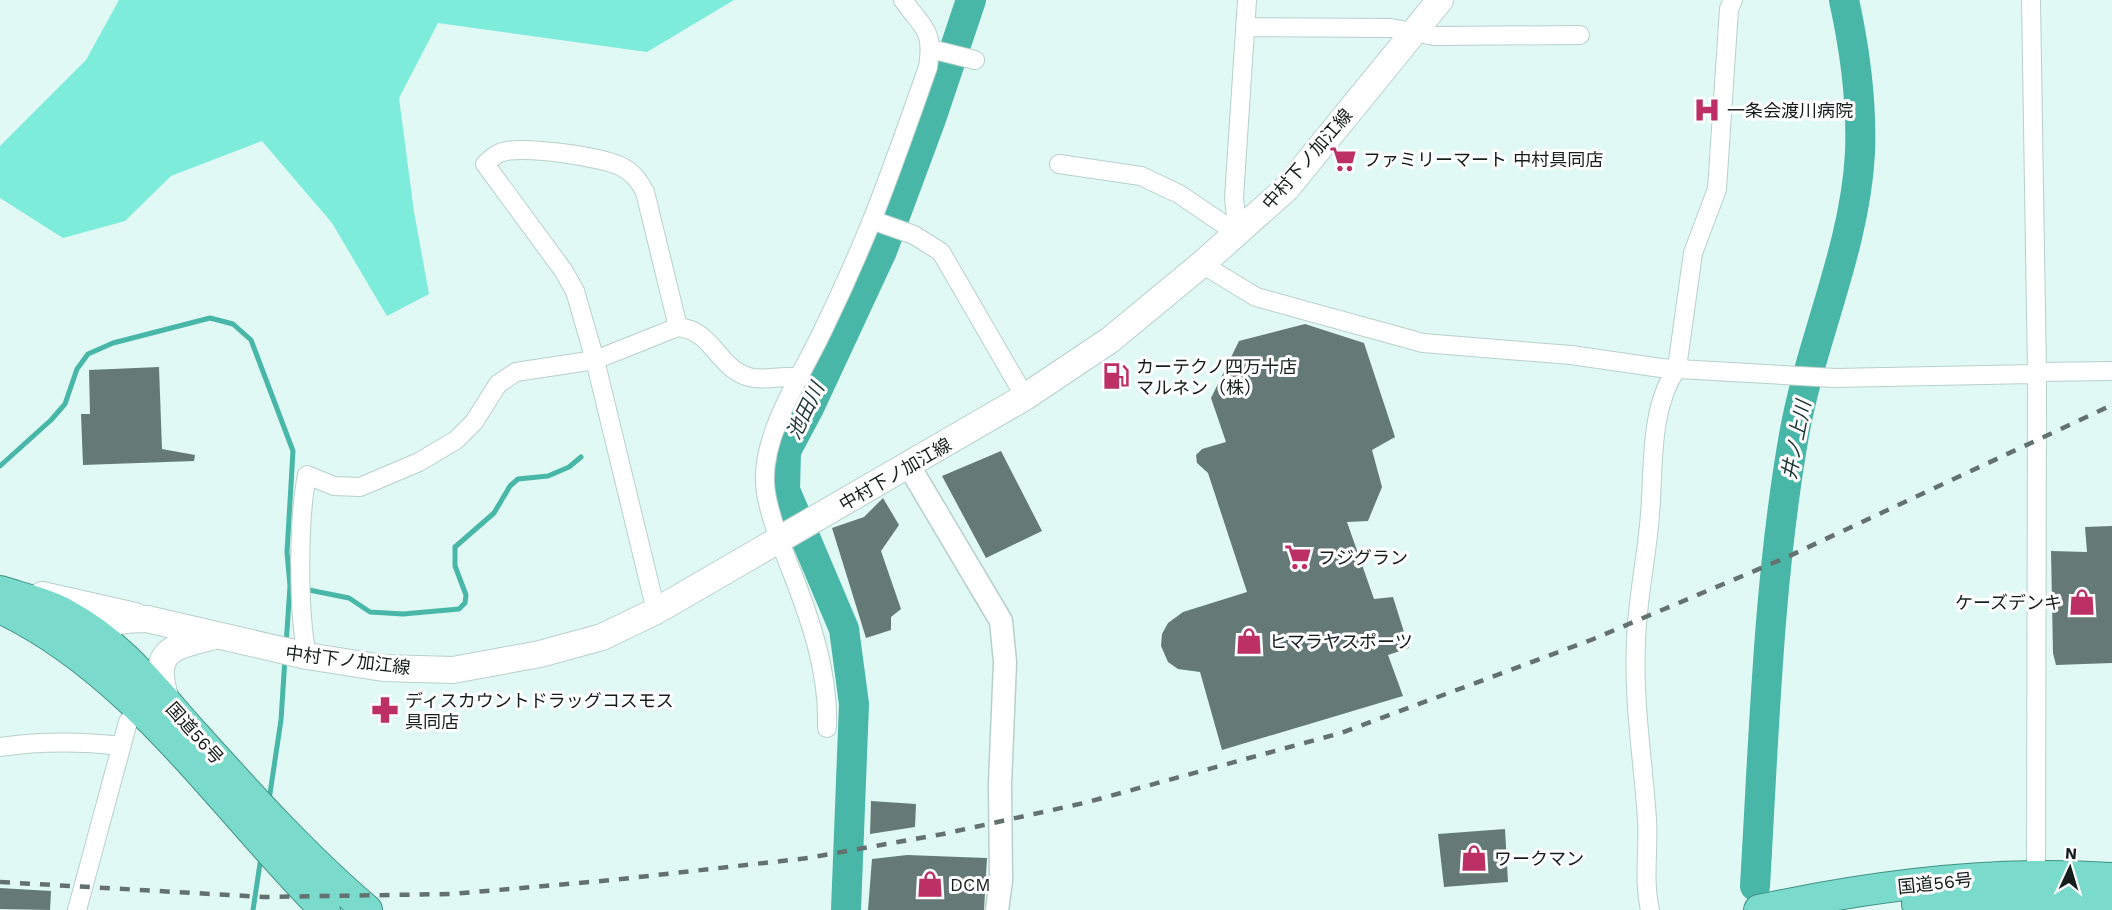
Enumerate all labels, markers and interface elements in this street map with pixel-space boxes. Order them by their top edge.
hospital icon: 一条会渡川病院 [1692,95,1722,125]
place label: 一条会渡川病院 [1727,100,1853,121]
street label: 中村下ノ加江線 [1258,105,1356,213]
supermarket icon: ファミリーマート 中村具同店 [1328,144,1358,174]
place label: ファミリーマート 中村具同店 [1363,149,1603,170]
place label: カーテクノ四万十店 マルネン（株） [1136,356,1297,398]
fuel station icon: カーテクノ四万十店 マルネン（株） [1101,361,1131,391]
water label: 池田川 [781,377,830,443]
water label: 井ノ上川 [1777,396,1816,482]
street label: 中村下ノ加江線 [835,433,955,515]
supermarket icon: フジグラン [1283,542,1313,572]
place label: フジグラン [1318,547,1408,568]
shop icon: ケーズデンキ [2067,587,2097,617]
place label: ケーズデンキ [1955,592,2062,613]
shop icon: ヒマラヤスポーツ [1234,626,1264,656]
place label: ヒマラヤスポーツ [1269,631,1413,652]
street label: 中村下ノ加江線 [284,642,412,678]
place label: ディスカウントドラッグコスモス 具同店 [405,690,674,732]
pharmacy icon: ディスカウントドラッグコスモス 具同店 [370,695,400,725]
street label: 国道56号 [162,698,228,768]
north arrow [2040,838,2100,898]
shop icon: ワークマン [1459,843,1489,873]
text: N [2064,844,2078,863]
place label: ワークマン [1494,848,1584,869]
shop icon: DCM [915,869,945,899]
street label: 国道56号 [1896,869,1974,897]
place label: DCM [950,874,991,895]

